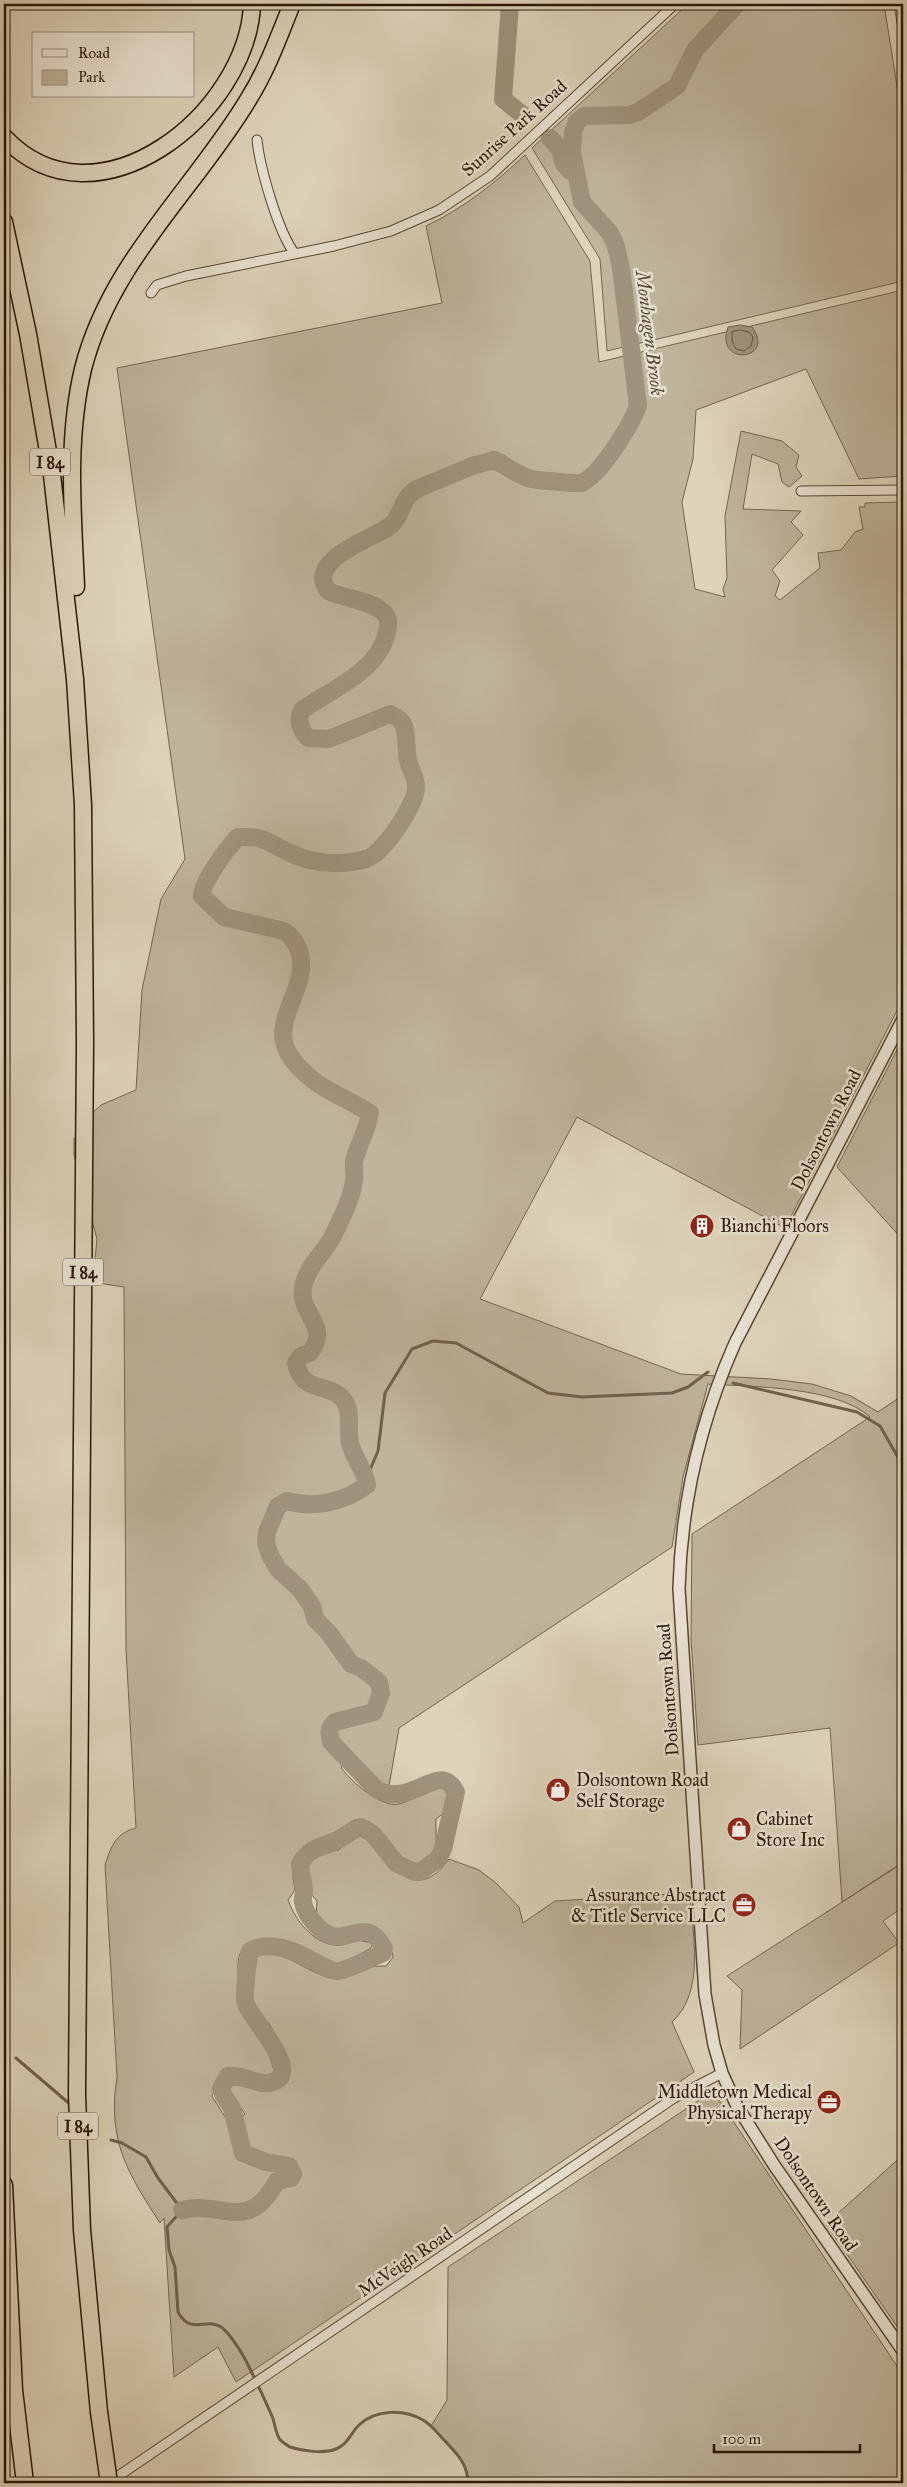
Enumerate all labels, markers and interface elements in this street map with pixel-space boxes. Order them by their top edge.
legend [32,32,195,98]
text: Road [78,44,110,62]
text: Park [78,68,105,86]
street label: Sunrise Park Road [457,75,571,181]
water label: Monhagen Brook [631,267,669,397]
road number: I 84 [30,448,70,476]
street label: Dolsontown Road [786,1066,866,1194]
building icon: Bianchi Floors [689,1213,715,1239]
place label: Bianchi Floors [720,1215,829,1237]
road number: I 84 [63,1258,103,1286]
street label: Dolsontown Road [652,1623,684,1757]
place label: Dolsontown Road Self Storage [576,1769,709,1813]
shop icon: Dolsontown Road Self Storage [545,1777,571,1803]
place label: Cabinet Store Inc [756,1808,825,1851]
shop icon: Cabinet Store Inc [726,1816,752,1842]
place label: Assurance Abstract & Title Service LLC [571,1884,727,1927]
office icon: Assurance Abstract & Title Service LLC [731,1892,757,1918]
place label: Middletown Medical Physical Therapy [657,2081,813,2124]
office icon: Middletown Medical Physical Therapy [816,2089,842,2115]
road number: I 84 [58,2112,98,2140]
street label: Dolsontown Road [770,2133,862,2255]
street label: McVeigh Road [354,2222,457,2302]
scale bar [714,2422,861,2454]
text: 100 m [722,2430,762,2448]

